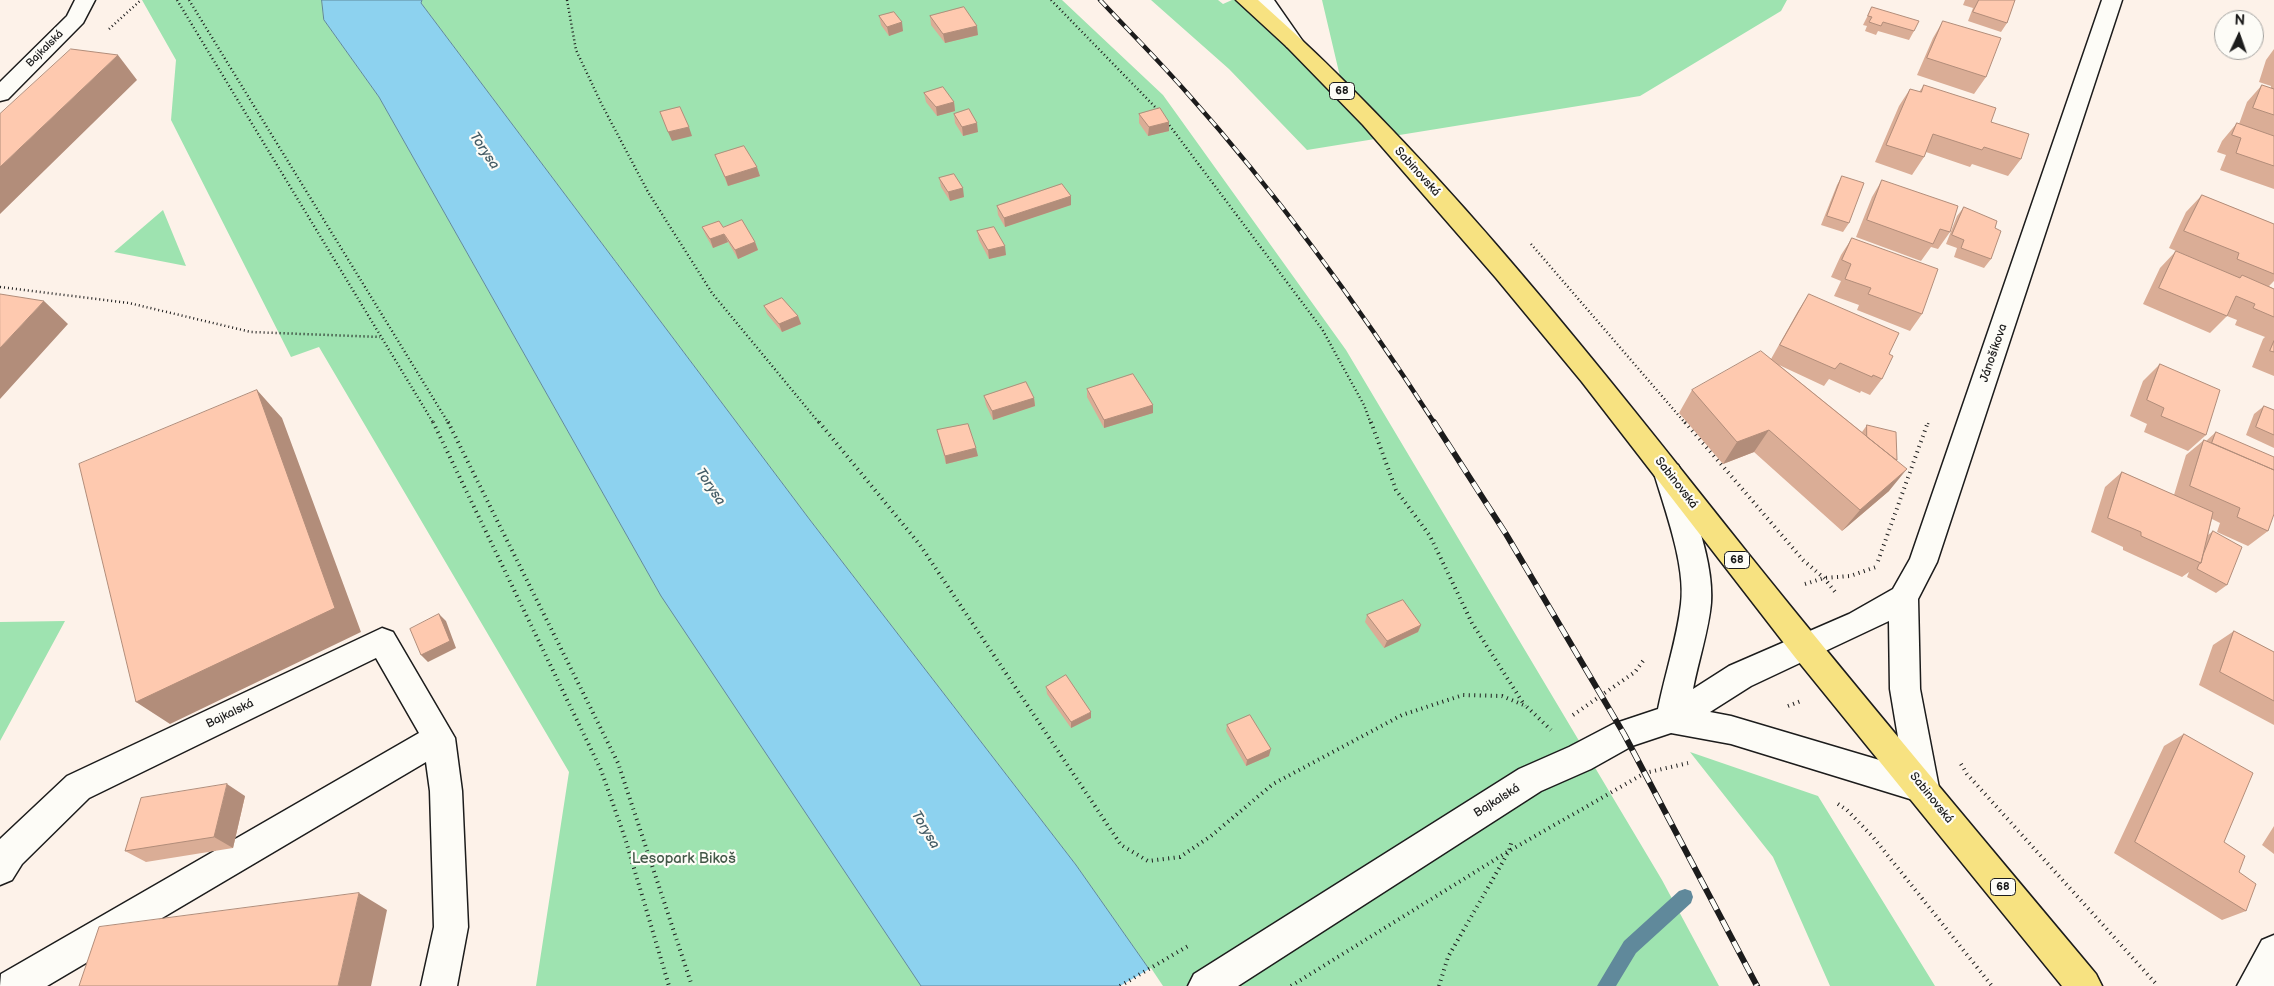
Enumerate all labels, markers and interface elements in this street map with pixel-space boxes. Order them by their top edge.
north arrow [2214,10,2264,60]
text: N [2234,12,2245,29]
street label: Bajkalská [24,28,66,70]
road number: 68 [1330,82,1354,100]
water label: Torysa [465,129,503,173]
street label: Sabinovská [1391,144,1443,200]
street label: Jánošíkova [1977,322,2011,384]
street label: Sabinovská [1651,454,1701,512]
water label: Torysa [691,465,729,509]
road number: 68 [1724,552,1750,568]
street label: Bajkalská [204,696,256,732]
street label: Sabinovská [1906,770,1956,826]
street label: Bajkalská [1471,781,1523,821]
water label: Torysa [907,808,943,852]
park label: Lesopark Bikoš [632,850,736,868]
road number: 68 [1990,879,2016,896]

